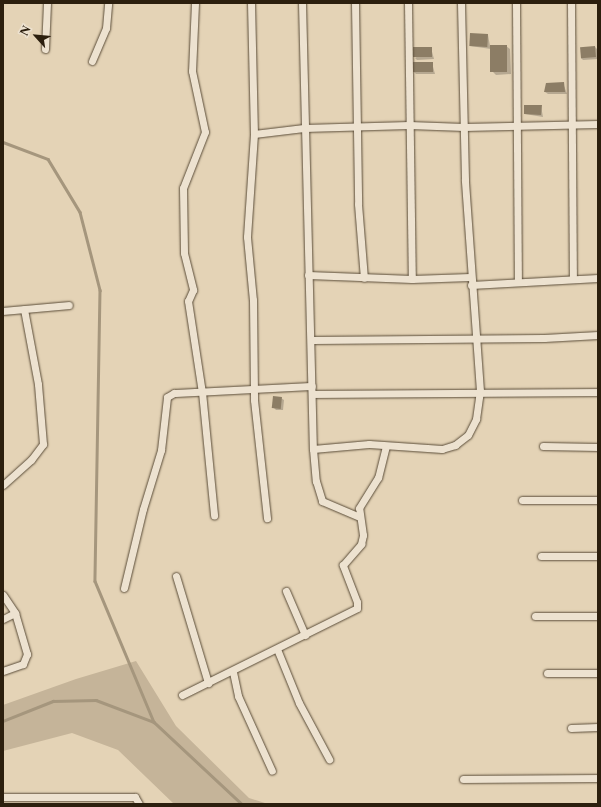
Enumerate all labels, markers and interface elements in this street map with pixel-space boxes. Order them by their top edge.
north arrow [16,16,56,56]
text: N [17,23,34,38]

